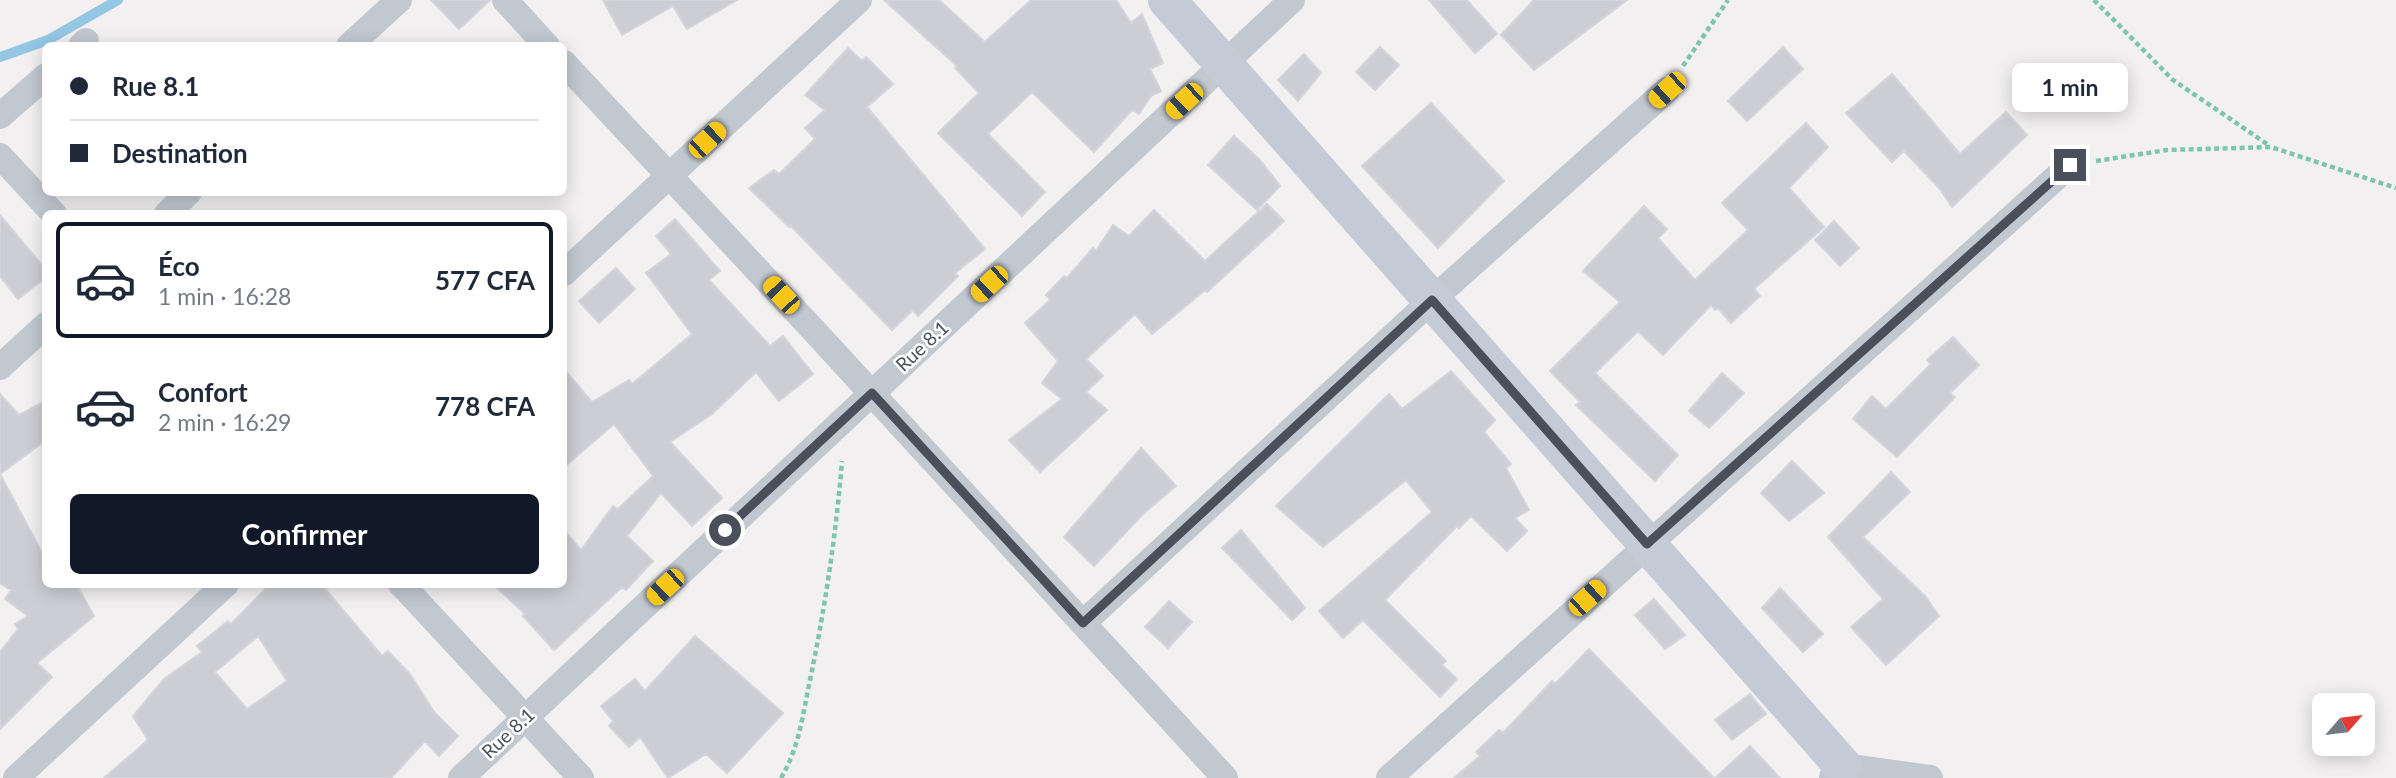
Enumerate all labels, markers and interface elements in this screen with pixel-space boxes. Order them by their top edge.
callout: 1 min [2012,64,2128,113]
car [1645,68,1690,112]
text: Rue 8.1 [112,70,199,102]
text: 1 min [2041,73,2099,101]
car [1162,79,1207,123]
car [685,118,730,162]
text: Destination [112,137,248,169]
route end [2054,149,2086,181]
icon: car [74,249,137,312]
text: Éco [158,250,200,282]
car [967,262,1012,306]
text: 577 CFA [435,264,535,296]
car [759,272,804,318]
text: 1 min · 16:28 [158,282,291,310]
street label: Rue 8.1 [891,316,953,376]
icon: car [74,375,137,438]
text: Confort [158,376,248,408]
text: 778 CFA [435,390,535,422]
text: 2 min · 16:29 [158,408,291,436]
button: Confirmer [70,494,539,574]
route start [709,514,741,546]
car [643,565,688,609]
car [1565,576,1610,620]
north arrow [2312,693,2375,756]
map controls [2312,693,2375,756]
street label: Rue 8.1 [477,703,539,763]

